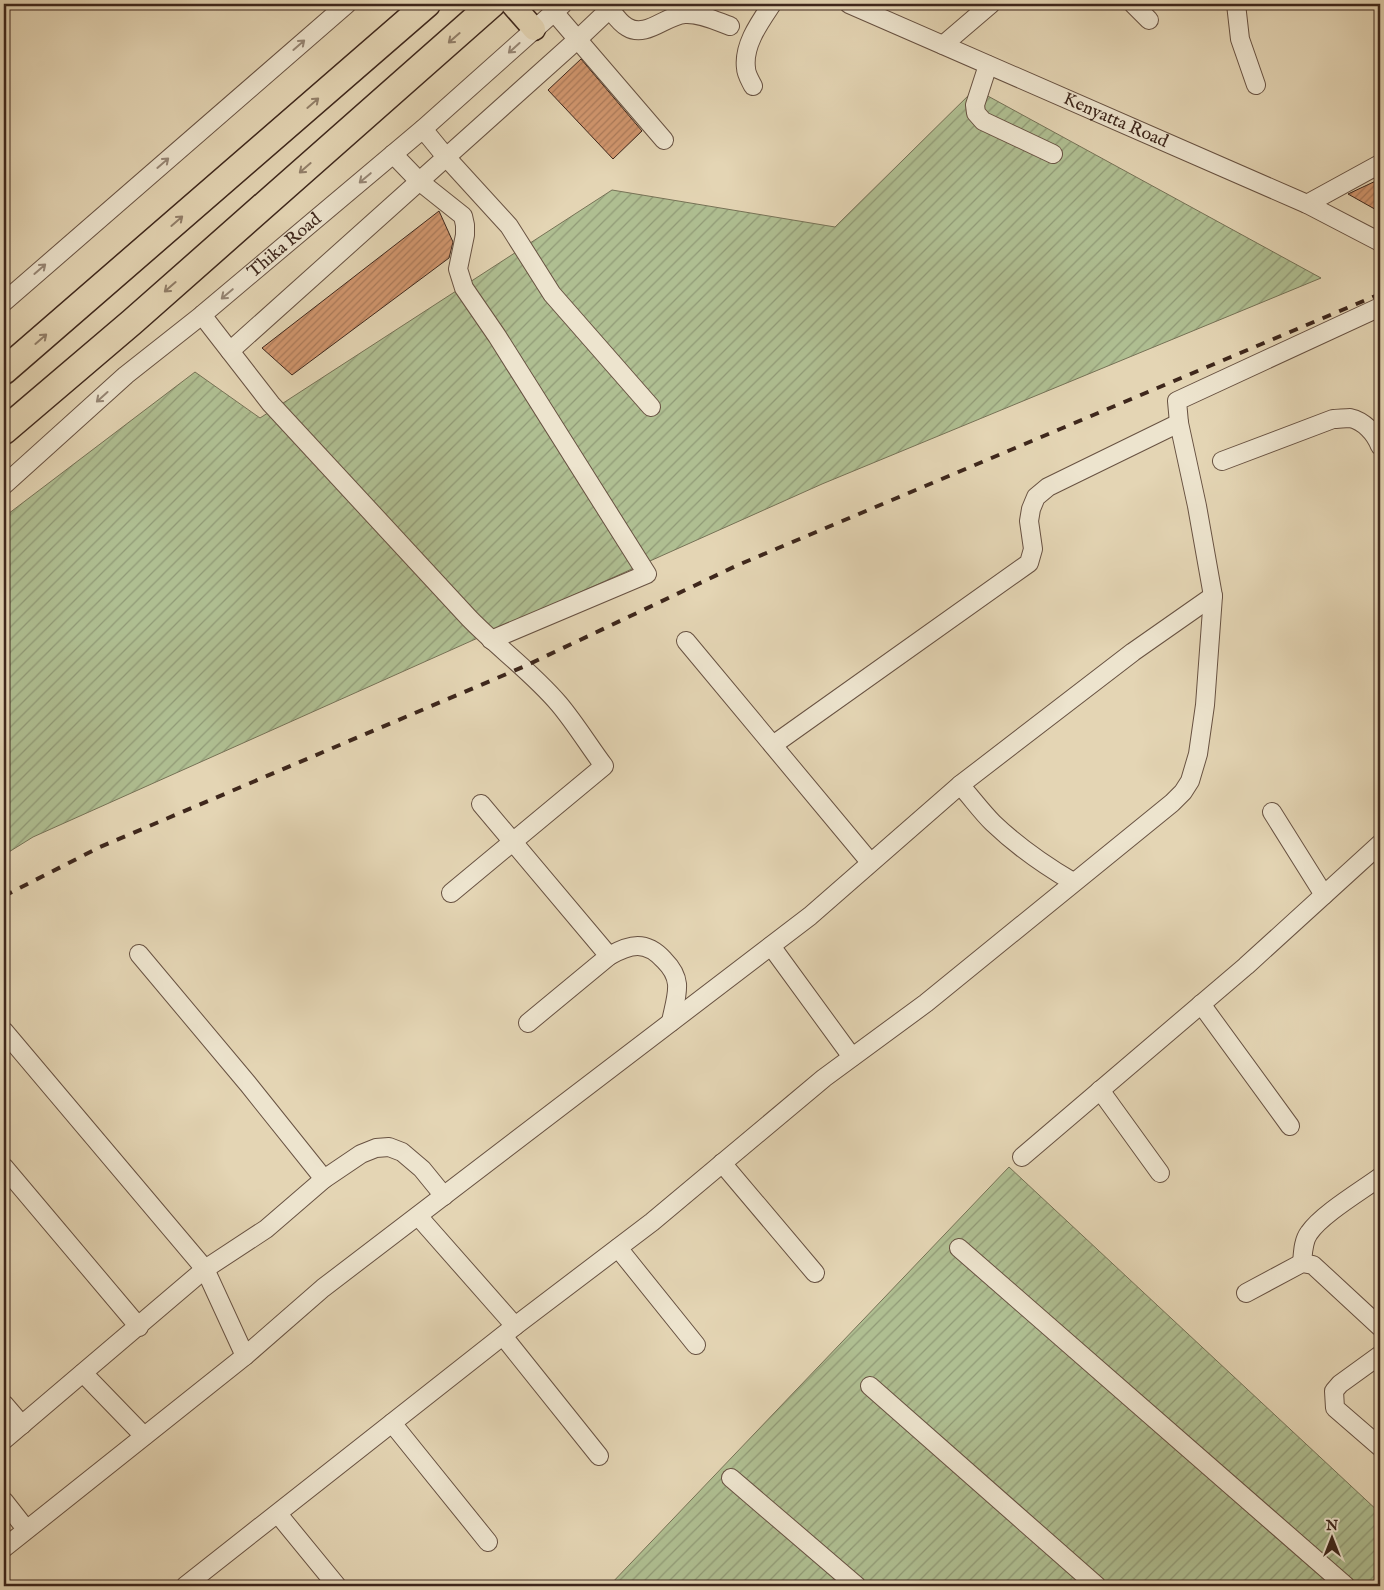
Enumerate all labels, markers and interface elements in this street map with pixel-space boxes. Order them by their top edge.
one-way arrow [447,32,460,44]
one-way arrow [292,40,305,51]
one-way arrow [507,42,520,54]
street label: Kenyatta Road [1060,87,1172,154]
one-way arrow [306,97,319,109]
one-way arrow [156,158,169,169]
one-way arrow [299,163,312,174]
one-way arrow [359,172,372,183]
street label: Thika Road [243,208,327,283]
one-way arrow [170,215,183,227]
one-way arrow [34,264,47,275]
one-way arrow [164,282,177,293]
one-way arrow [221,288,234,299]
one-way arrow [34,333,47,345]
one-way arrow [95,391,108,403]
north arrow [1306,1512,1356,1562]
text: N [1325,1517,1338,1535]

